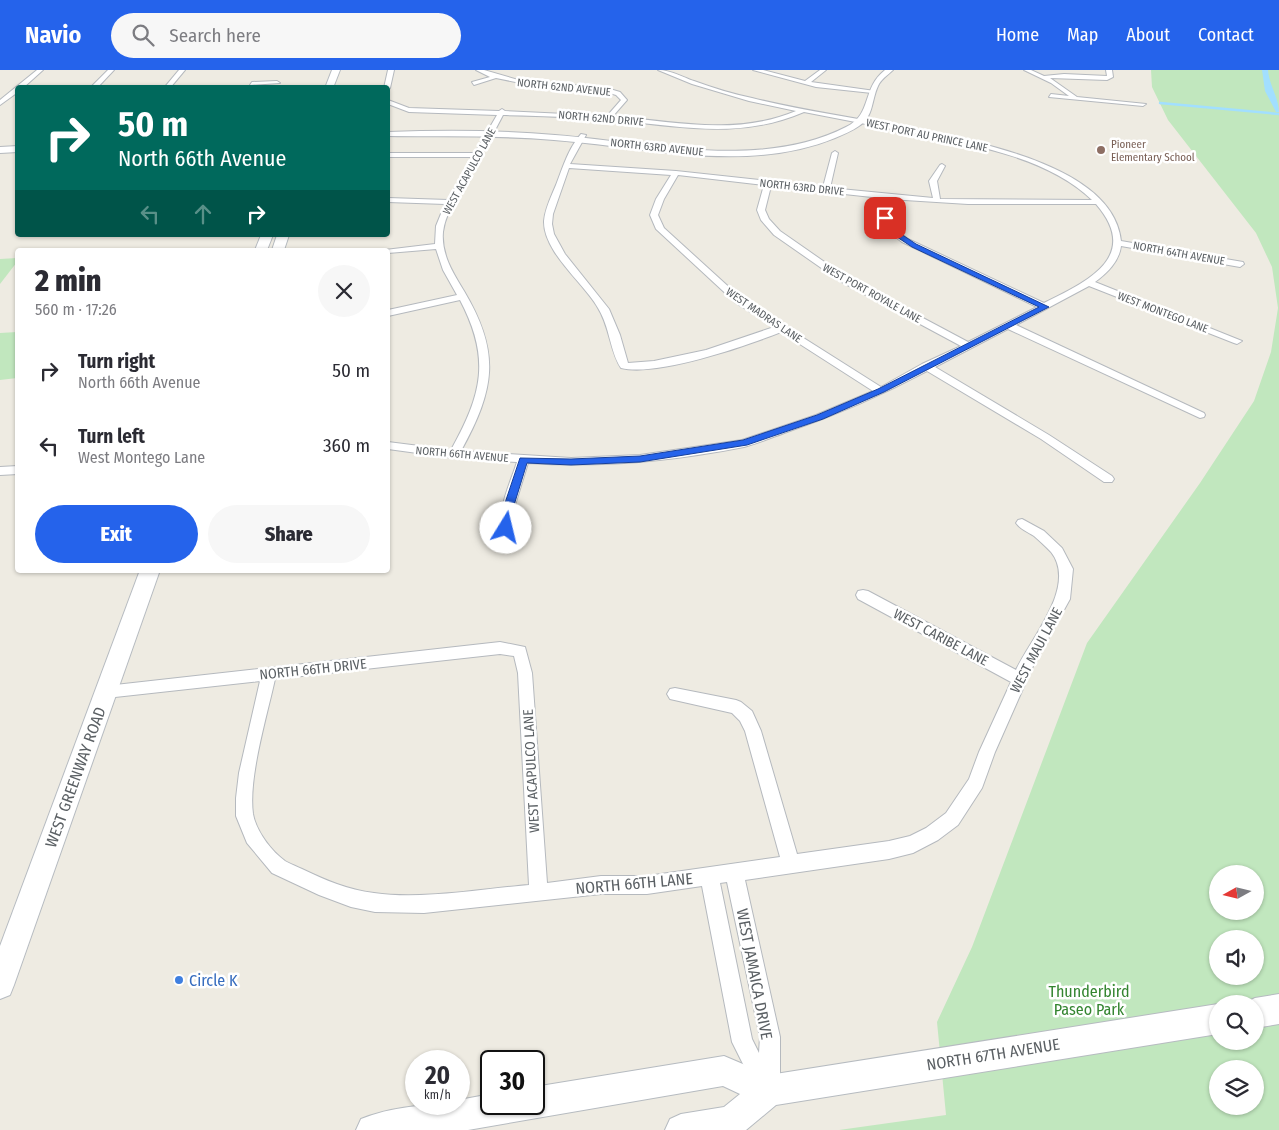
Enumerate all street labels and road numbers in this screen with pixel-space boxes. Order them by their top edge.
street label: NORTH 62ND AVENUE [516,76,612,99]
street label: NORTH 62ND DRIVE [558,108,644,129]
street label: WEST PORT AU PRINCE LANE [865,116,989,155]
street label: WEST ACAPULCO LANE [440,126,499,217]
street label: NORTH 63RD AVENUE [610,136,704,159]
street label: NORTH 63RD DRIVE [759,177,845,198]
street label: NORTH 64TH AVENUE [1132,239,1226,268]
street label: WEST PORT ROYALE LANE [820,261,923,326]
street label: WEST MADRAS LANE [723,285,804,346]
street label: WEST MONTEGO LANE [1116,289,1210,336]
street label: NORTH 66TH AVENUE [415,444,509,465]
street label: WEST MAUI LANE [1007,604,1066,696]
street label: WEST CARIBE LANE [890,605,992,670]
street label: NORTH 66TH DRIVE [259,655,368,684]
street label: WEST GREENWAY ROAD [41,704,110,850]
street label: WEST ACAPULCO LANE [520,708,543,833]
street label: NORTH 66TH LANE [575,869,693,898]
street label: WEST JAMAICA DRIVE [732,907,777,1041]
street label: NORTH 67TH AVENUE [925,1035,1061,1074]

